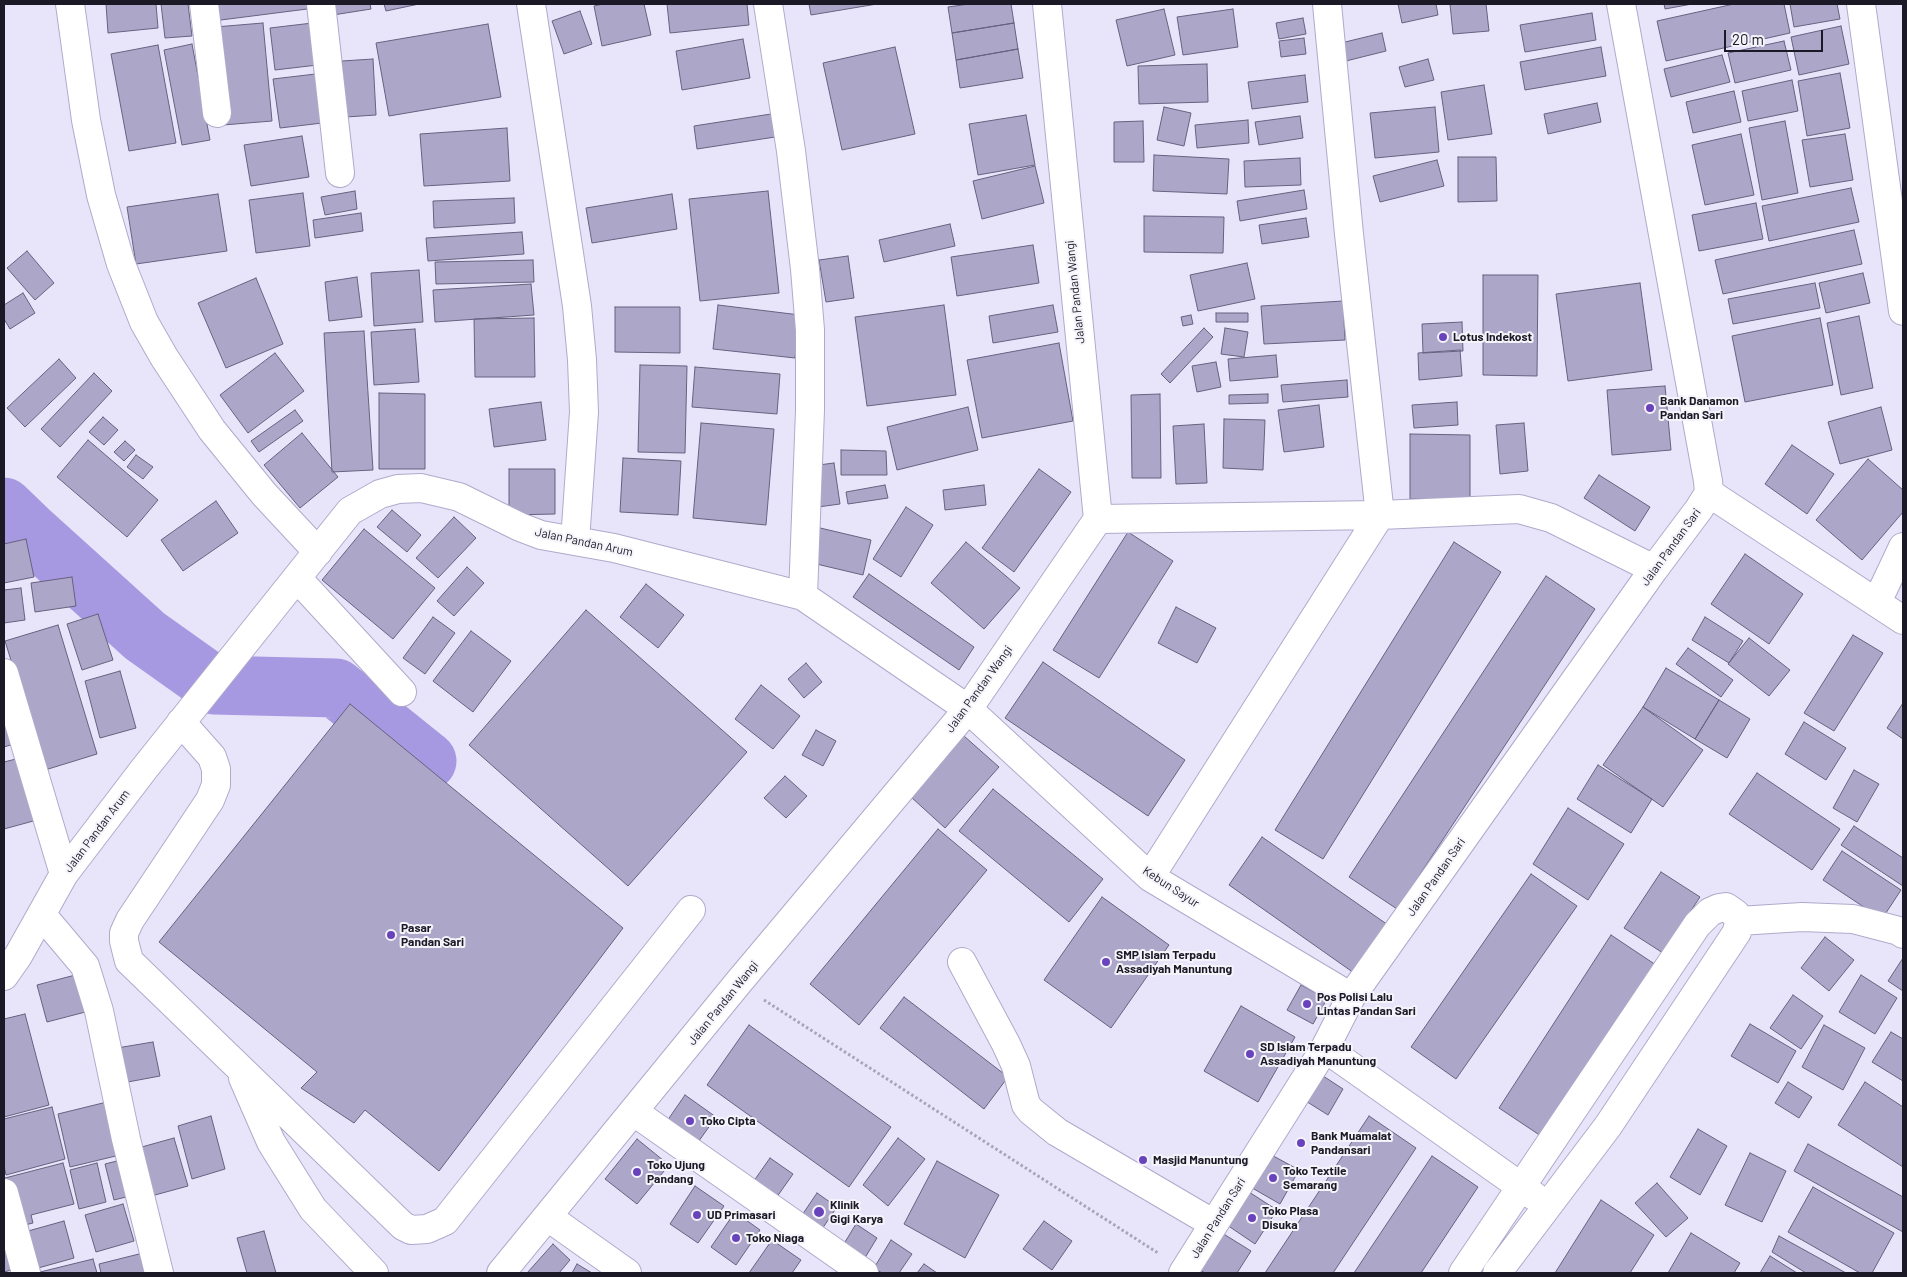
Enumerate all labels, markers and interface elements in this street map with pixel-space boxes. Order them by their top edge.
scale bar [1727,20,1826,52]
text: 20 m [1732,30,1764,48]
street label: Jalan Pandan Wangi [1062,240,1088,344]
place label: Lotus Indekost [1453,330,1532,344]
marker: Lotus Indekost [1437,331,1449,343]
place label: Bank Danamon Pandan Sari [1660,394,1739,422]
marker: Bank Danamon Pandan Sari [1644,402,1656,414]
street label: Jalan Pandan Sari [1638,505,1704,589]
street label: Jalan Pandan Arum [534,525,634,559]
street label: Jalan Pandan Wangi [943,643,1015,735]
street label: Jalan Pandan Arum [61,787,133,875]
street label: Jalan Pandan Sari [1404,835,1468,919]
street label: Kebun Sayur [1140,863,1202,911]
place label: Pasar Pandan Sari [401,921,464,949]
marker: Pasar Pandan Sari [385,929,397,941]
place label: SMP Islam Terpadu Assadiyah Manuntung [1116,948,1232,976]
marker: SMP Islam Terpadu Assadiyah Manuntung [1100,956,1112,968]
street label: Jalan Pandan Wangi [685,958,761,1048]
place label: Pos Polisi Lalu Lintas Pandan Sari [1317,990,1416,1018]
marker: Pos Polisi Lalu Lintas Pandan Sari [1301,998,1313,1010]
place label: SD Islam Terpadu Assadiyah Manuntung [1260,1040,1376,1068]
marker: SD Islam Terpadu Assadiyah Manuntung [1244,1048,1256,1060]
place label: Toko Cipta [700,1114,756,1128]
marker: Toko Cipta [684,1115,696,1127]
place label: Bank Muamalat Pandansari [1311,1129,1392,1157]
marker: Bank Muamalat Pandansari [1295,1137,1307,1149]
place label: Masjid Manuntung [1153,1153,1248,1167]
marker: Masjid Manuntung [1137,1154,1149,1166]
place label: Toko Ujung Pandang [647,1158,705,1186]
place label: Toko Textile Semarang [1283,1164,1346,1192]
marker: Toko Ujung Pandang [631,1166,643,1178]
marker: Toko Textile Semarang [1267,1172,1279,1184]
street label: Jalan Pandan Sari [1187,1175,1249,1261]
place label: Klinik Gigi Karya [830,1198,883,1226]
place label: Toko Plasa Disuka [1262,1204,1318,1232]
marker: Klinik Gigi Karya [812,1205,826,1219]
place label: UD Primasari [707,1208,776,1222]
marker: UD Primasari [691,1209,703,1221]
marker: Toko Plasa Disuka [1246,1212,1258,1224]
place label: Toko Niaga [746,1231,804,1245]
marker: Toko Niaga [730,1232,742,1244]

